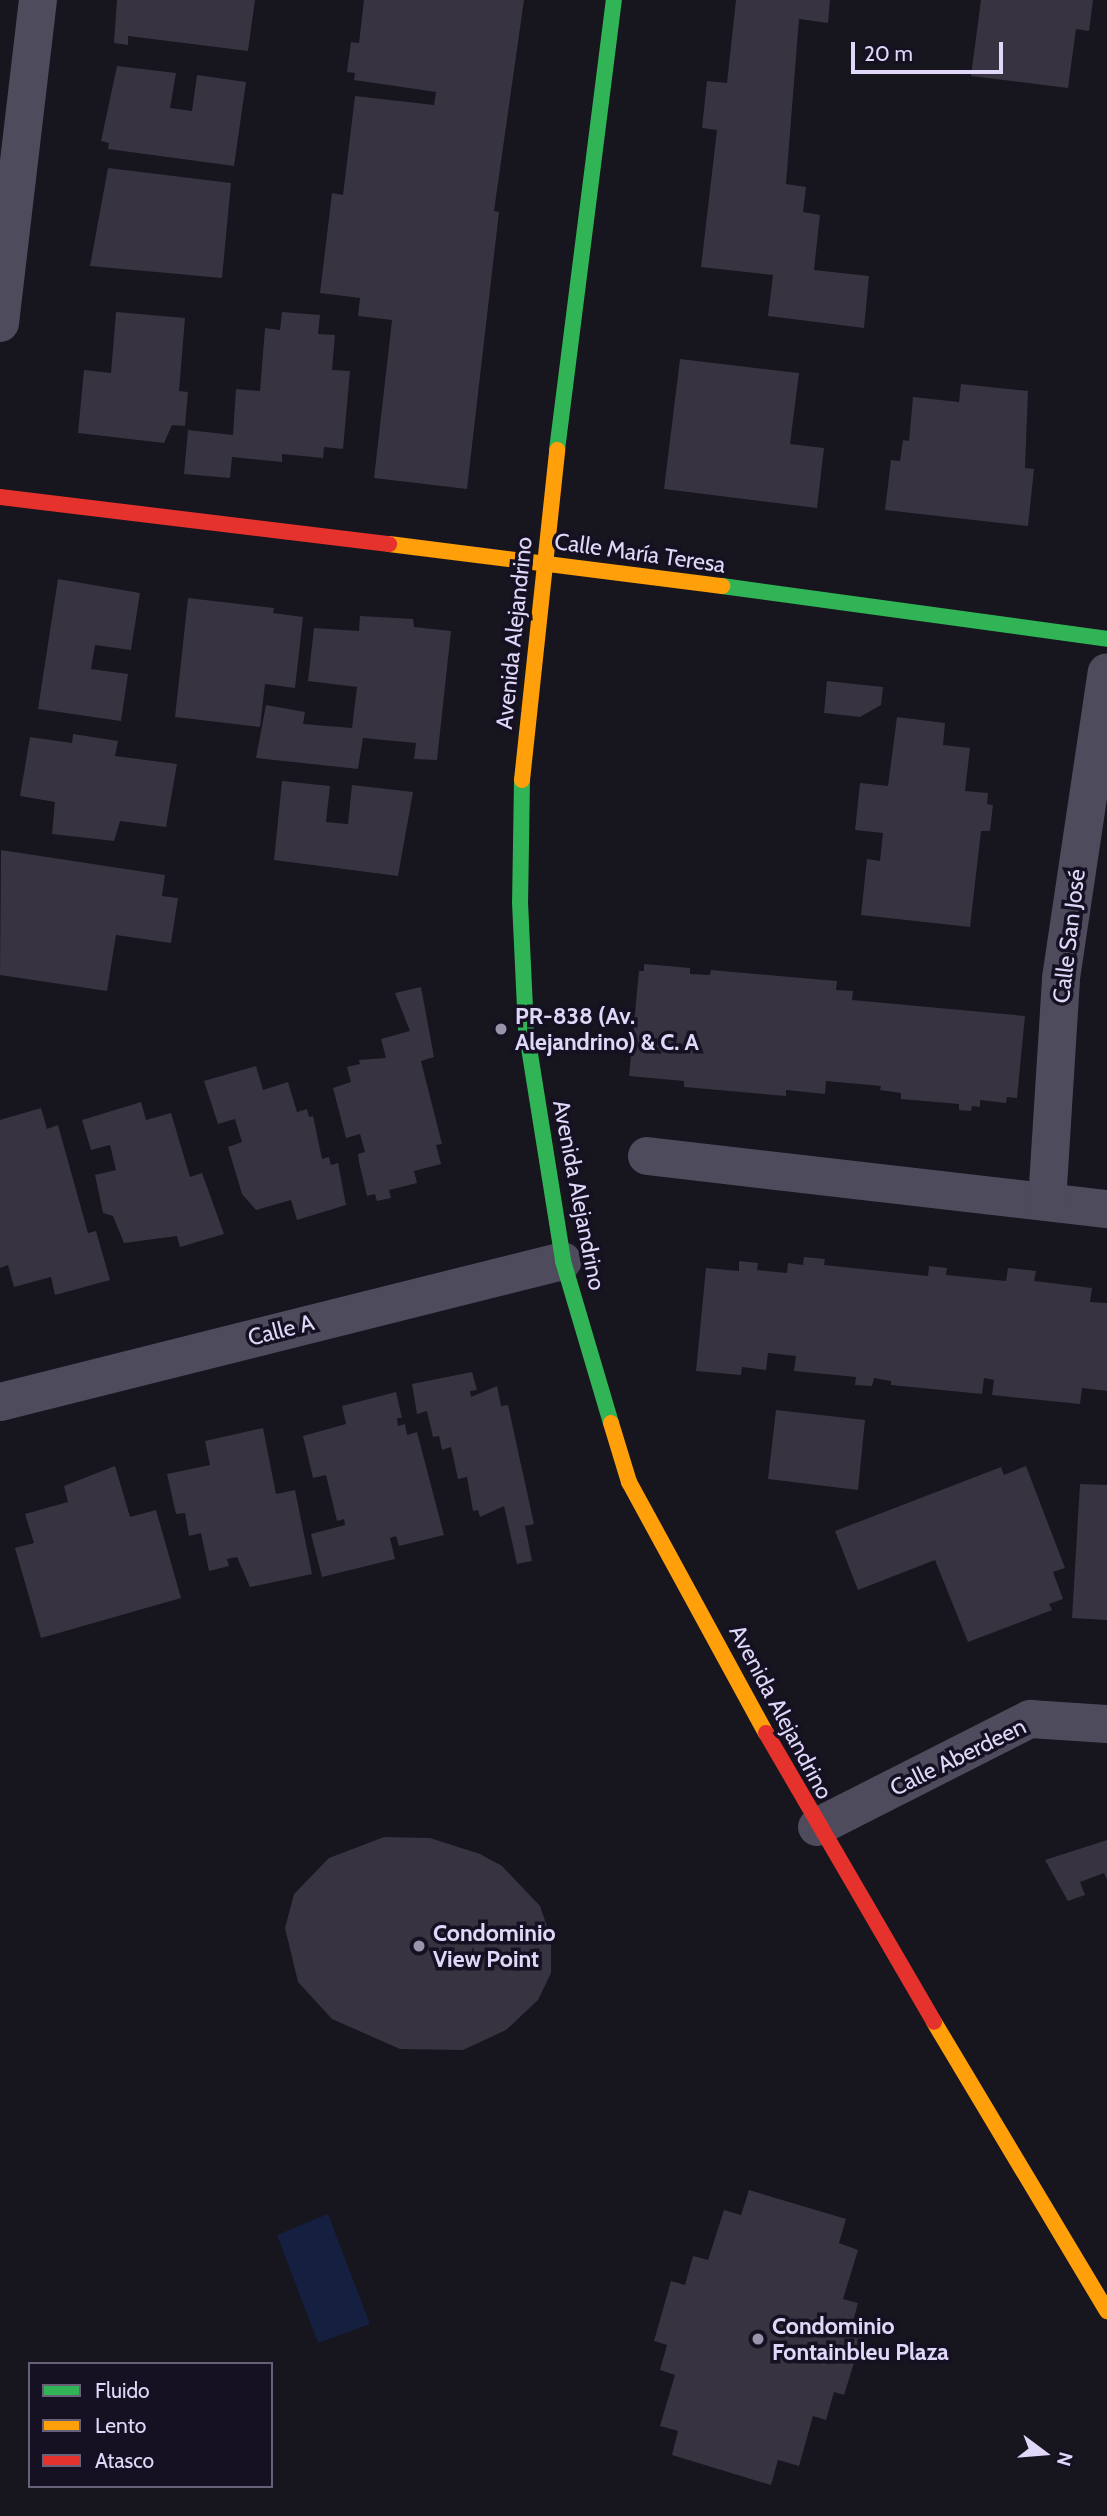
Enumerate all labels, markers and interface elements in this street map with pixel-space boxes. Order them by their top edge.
scale bar [855,28,1007,72]
text: 20 m [864,41,913,66]
street label: Calle María Teresa [553,527,727,579]
street label: Avenida Alejandrino [490,535,538,731]
street label: Calle San José [1047,867,1091,1005]
place label: PR-838 (Av. Alejandrino) & C. A [515,1002,699,1056]
marker: PR-838 (Av. Alejandrino) & C. A [493,1021,509,1037]
street label: Avenida Alejandrino [547,1098,611,1292]
street label: Calle A [245,1308,317,1352]
street label: Avenida Alejandrino [723,1620,839,1804]
street label: Calle Aberdeen [886,1712,1030,1802]
place label: Condominio View Point [433,1919,556,1973]
marker: Condominio View Point [411,1938,427,1954]
place label: Condominio Fontainbleu Plaza [772,2312,949,2366]
marker: Condominio Fontainbleu Plaza [750,2331,766,2347]
legend [28,2362,273,2488]
text: Fluido [95,2378,150,2403]
text: Lento [95,2413,146,2438]
north arrow [1009,2418,1079,2488]
text: Atasco [95,2448,154,2473]
text: N [1052,2449,1078,2469]

